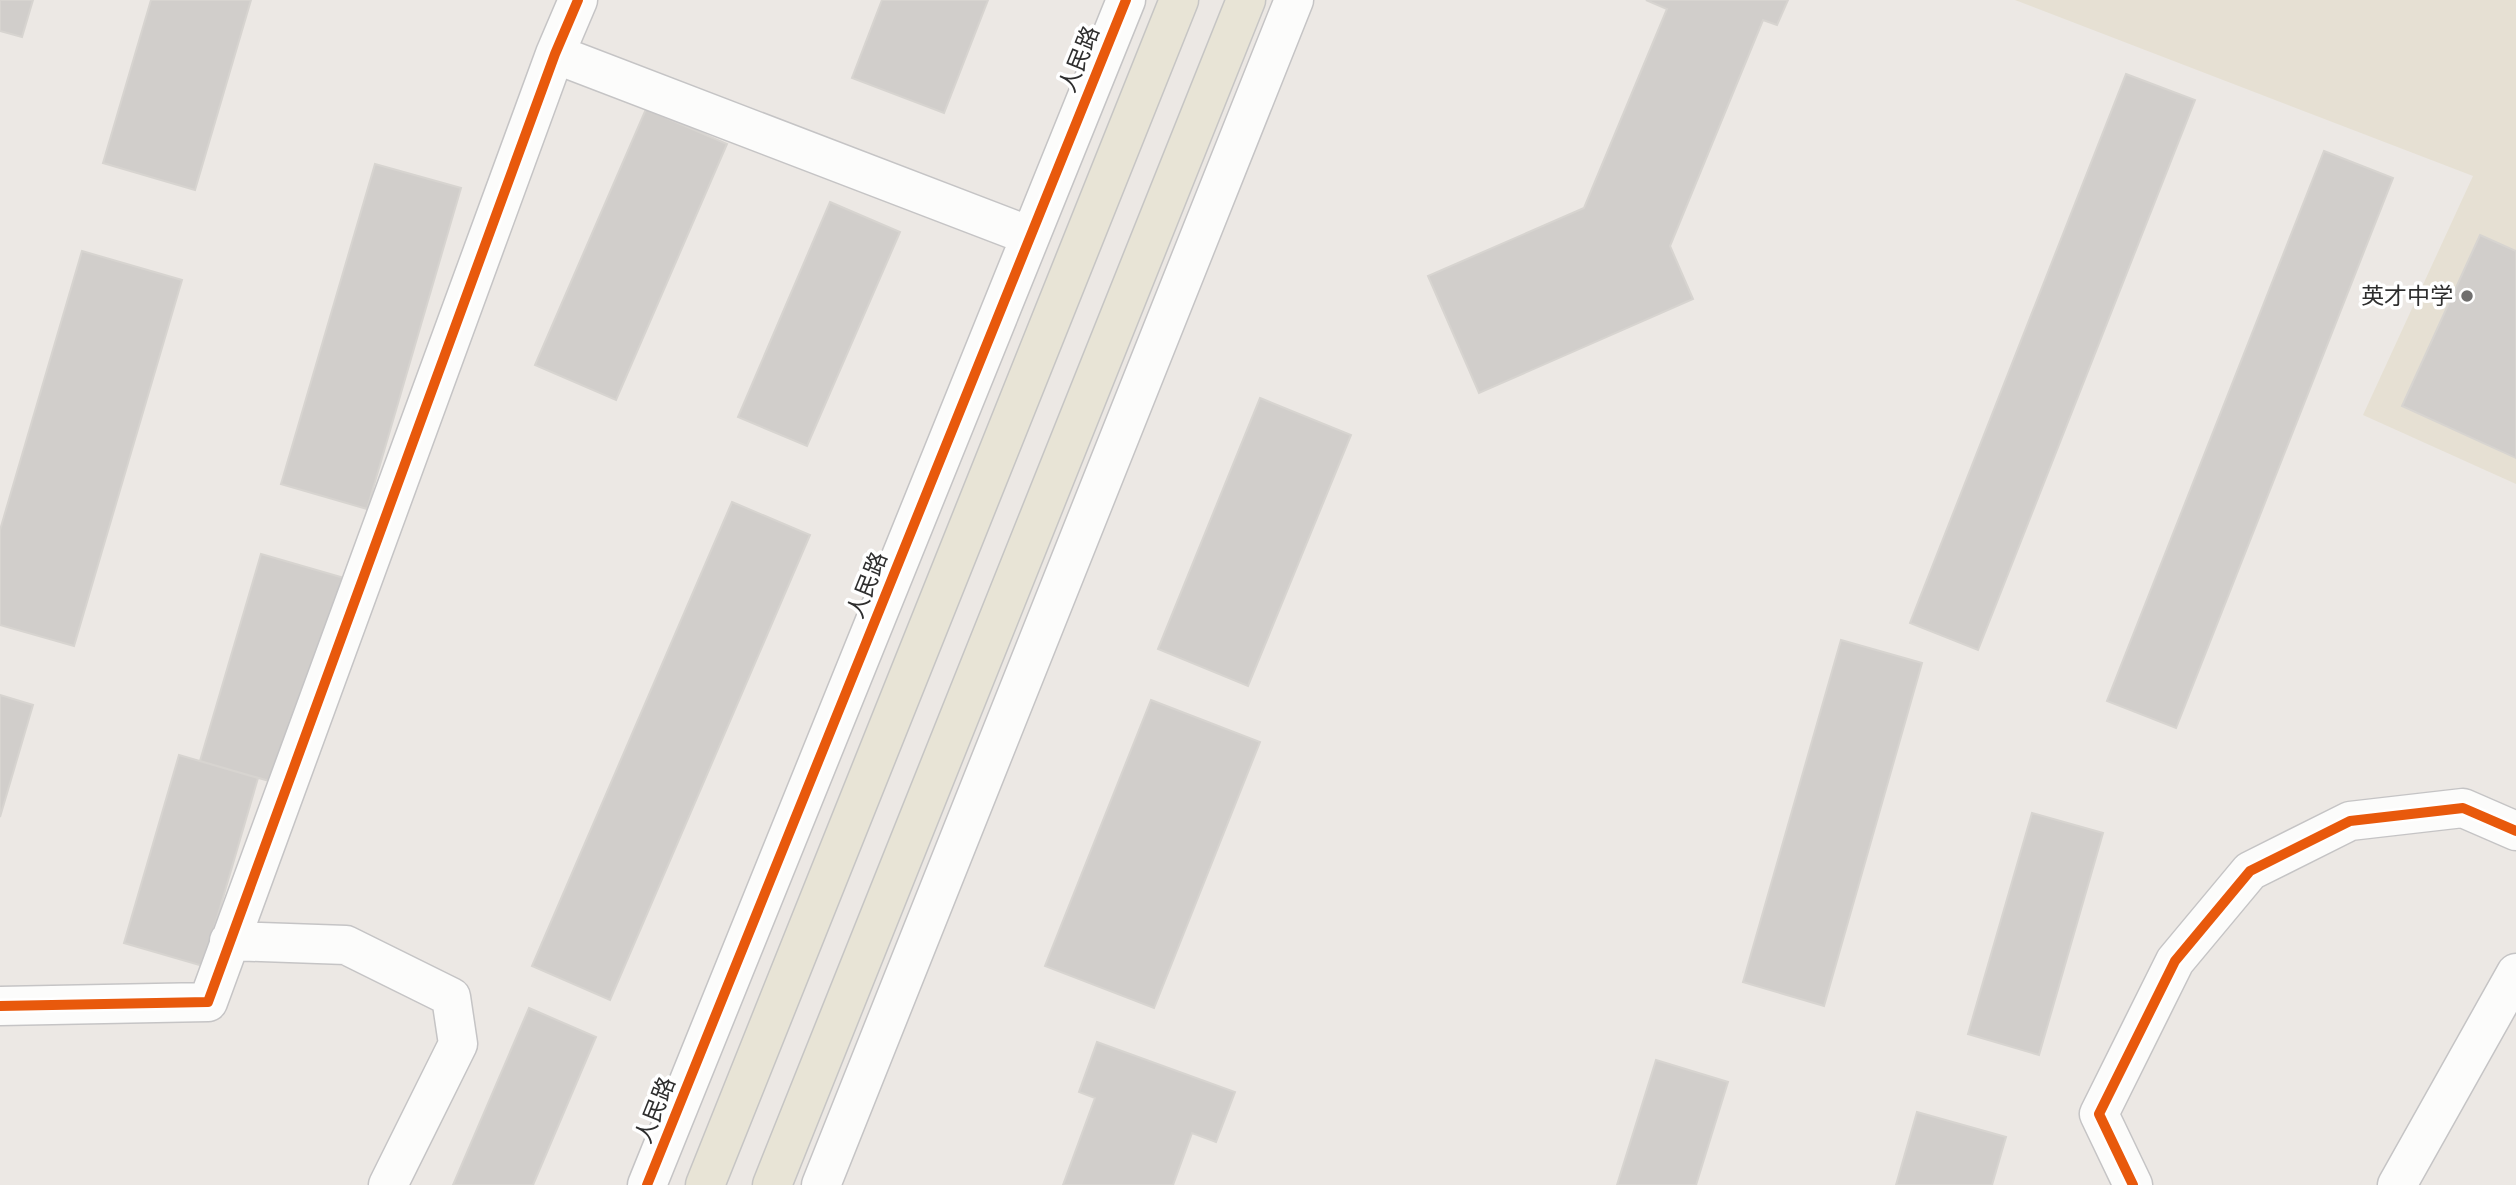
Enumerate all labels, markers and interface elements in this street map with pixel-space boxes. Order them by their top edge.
street label: 人民路 [1054,22,1104,96]
place label: 英才中学 [2361,283,2453,309]
marker: 英才中学 [2459,288,2475,304]
street label: 人民路 [842,548,892,622]
street label: 人民路 [630,1073,680,1147]

